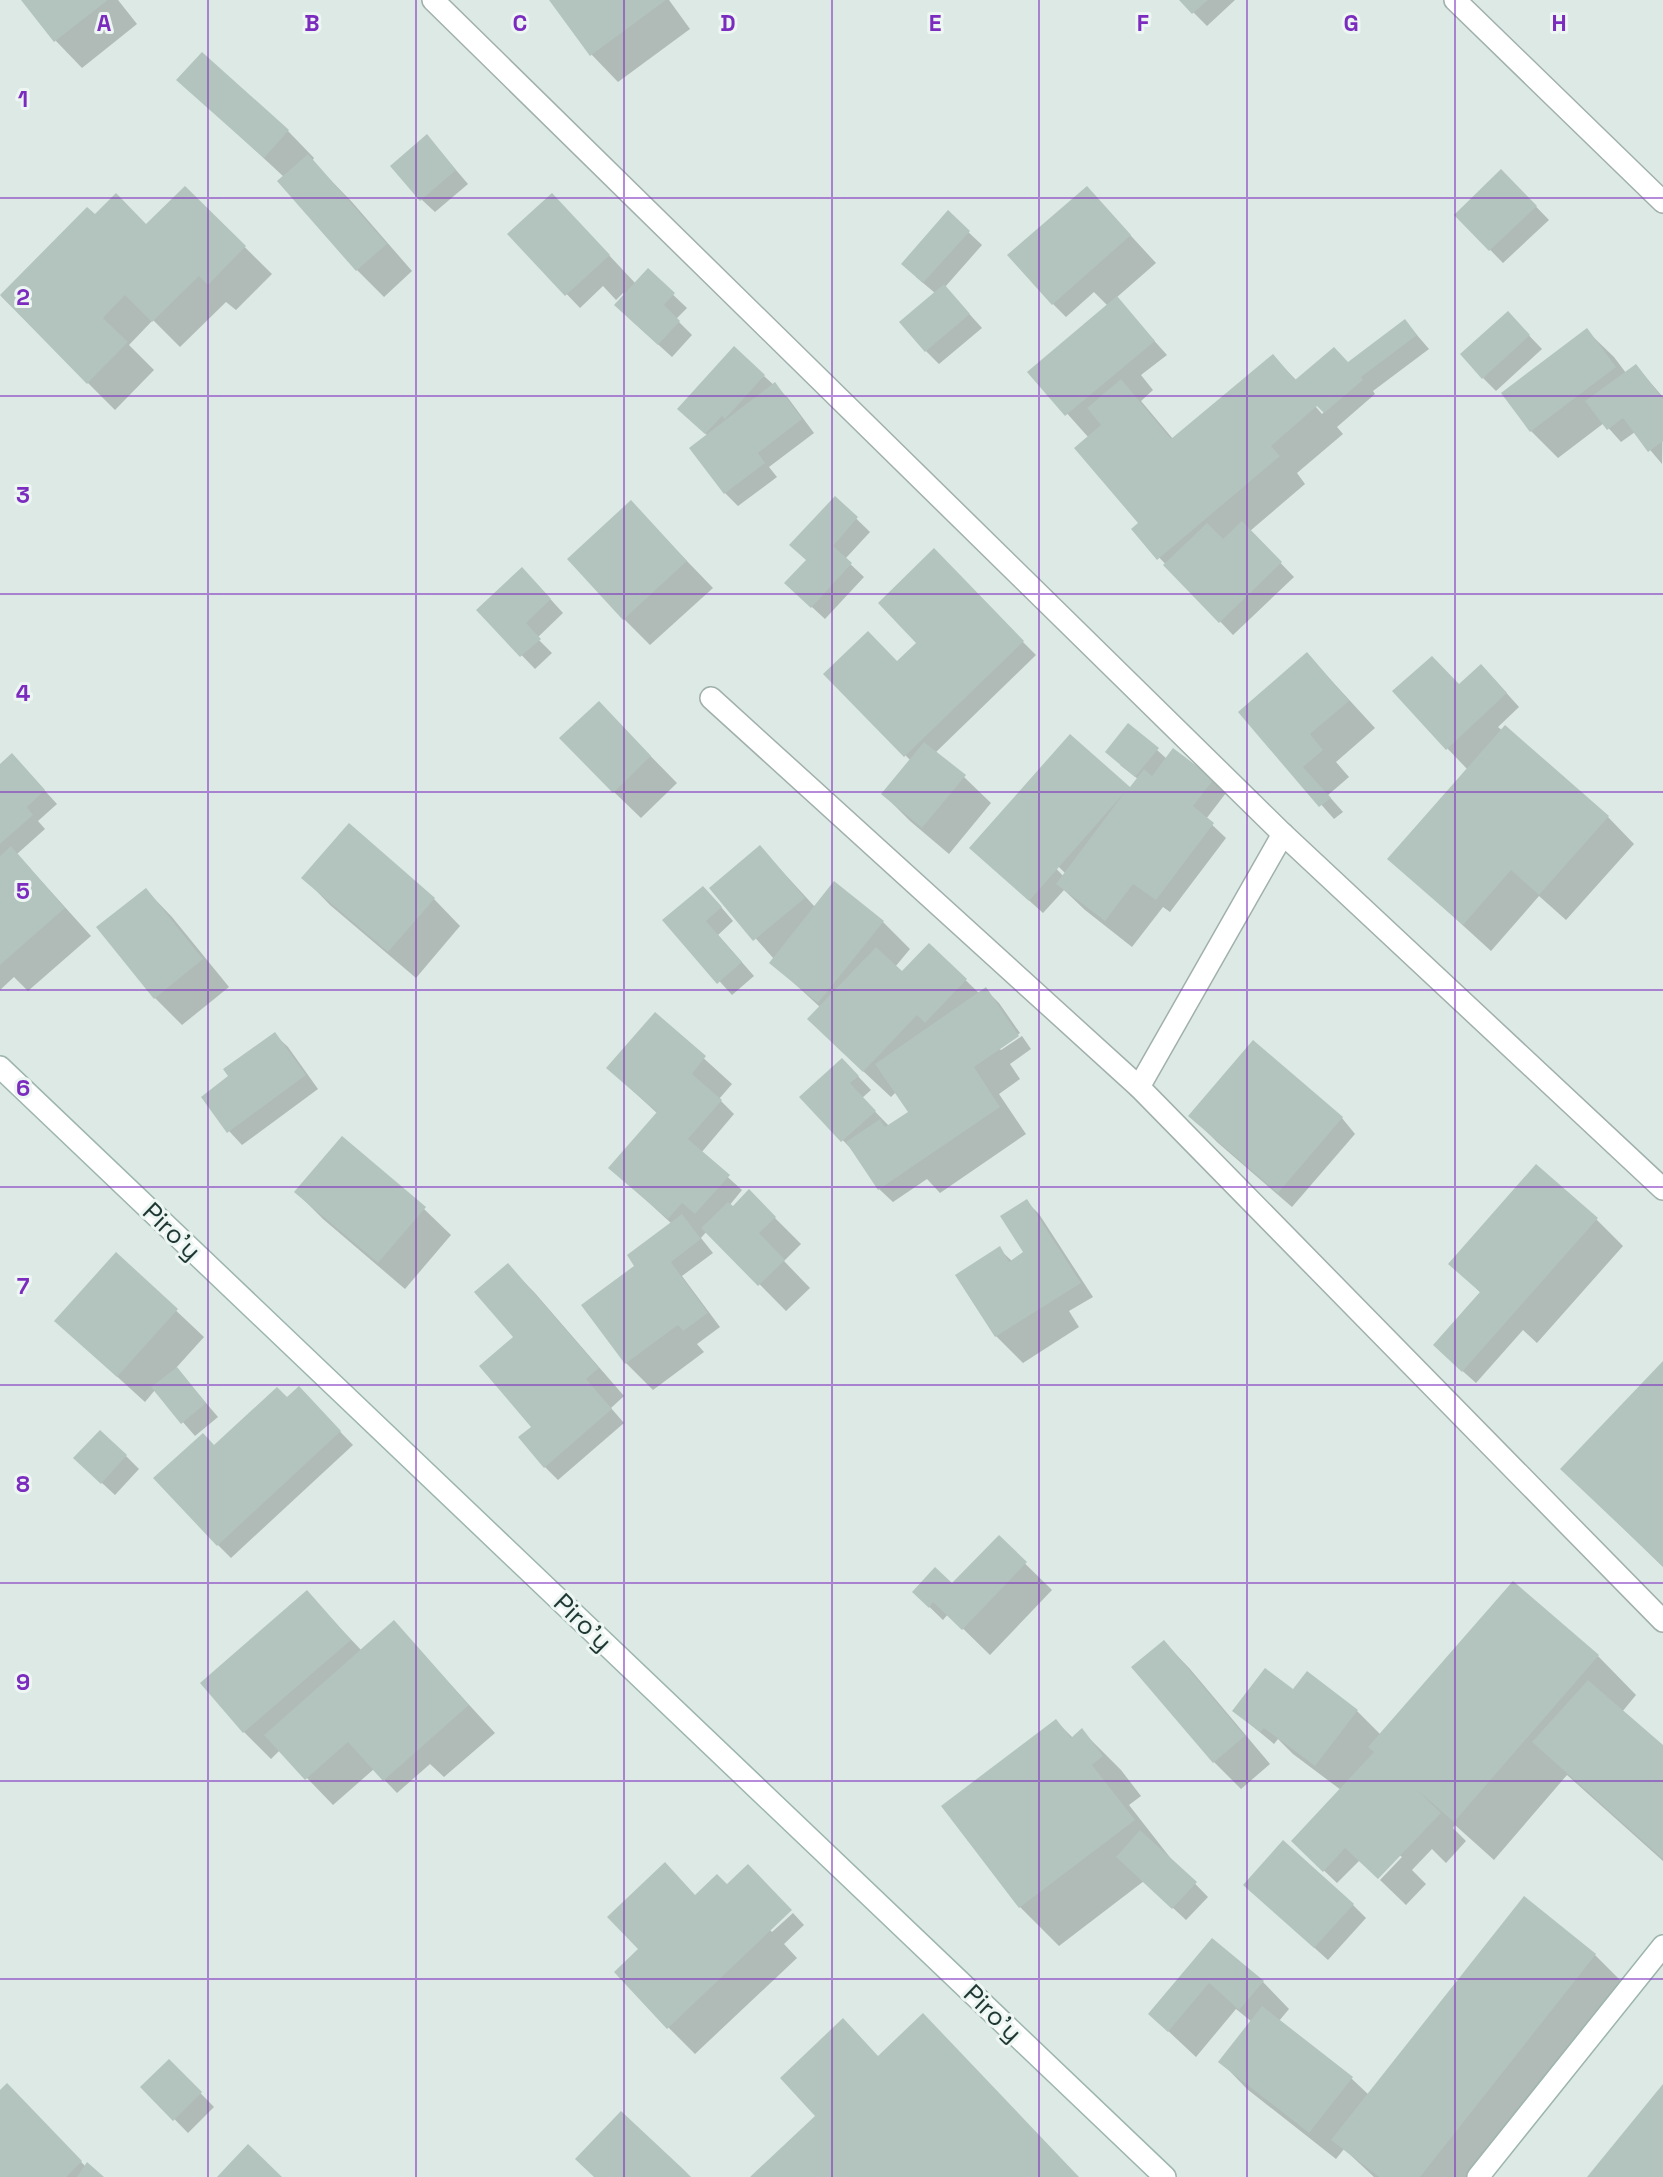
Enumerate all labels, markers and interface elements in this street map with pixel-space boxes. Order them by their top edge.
text: A [97,8,112,38]
text: B [304,8,320,38]
text: C [513,8,527,38]
text: D [720,8,736,38]
text: E [929,8,941,38]
text: F [1137,8,1149,38]
text: G [1343,8,1359,38]
text: H [1551,8,1567,38]
text: 1 [18,84,28,114]
text: 2 [16,282,30,312]
text: 3 [16,480,30,510]
text: 4 [16,678,31,708]
text: 5 [16,876,30,906]
text: 6 [16,1073,30,1103]
street label: Piro'y [135,1195,209,1267]
text: 7 [17,1271,30,1301]
text: 8 [16,1469,30,1499]
street label: Piro'y [546,1586,620,1658]
text: 9 [16,1667,30,1697]
street label: Piro'y [956,1977,1030,2049]

